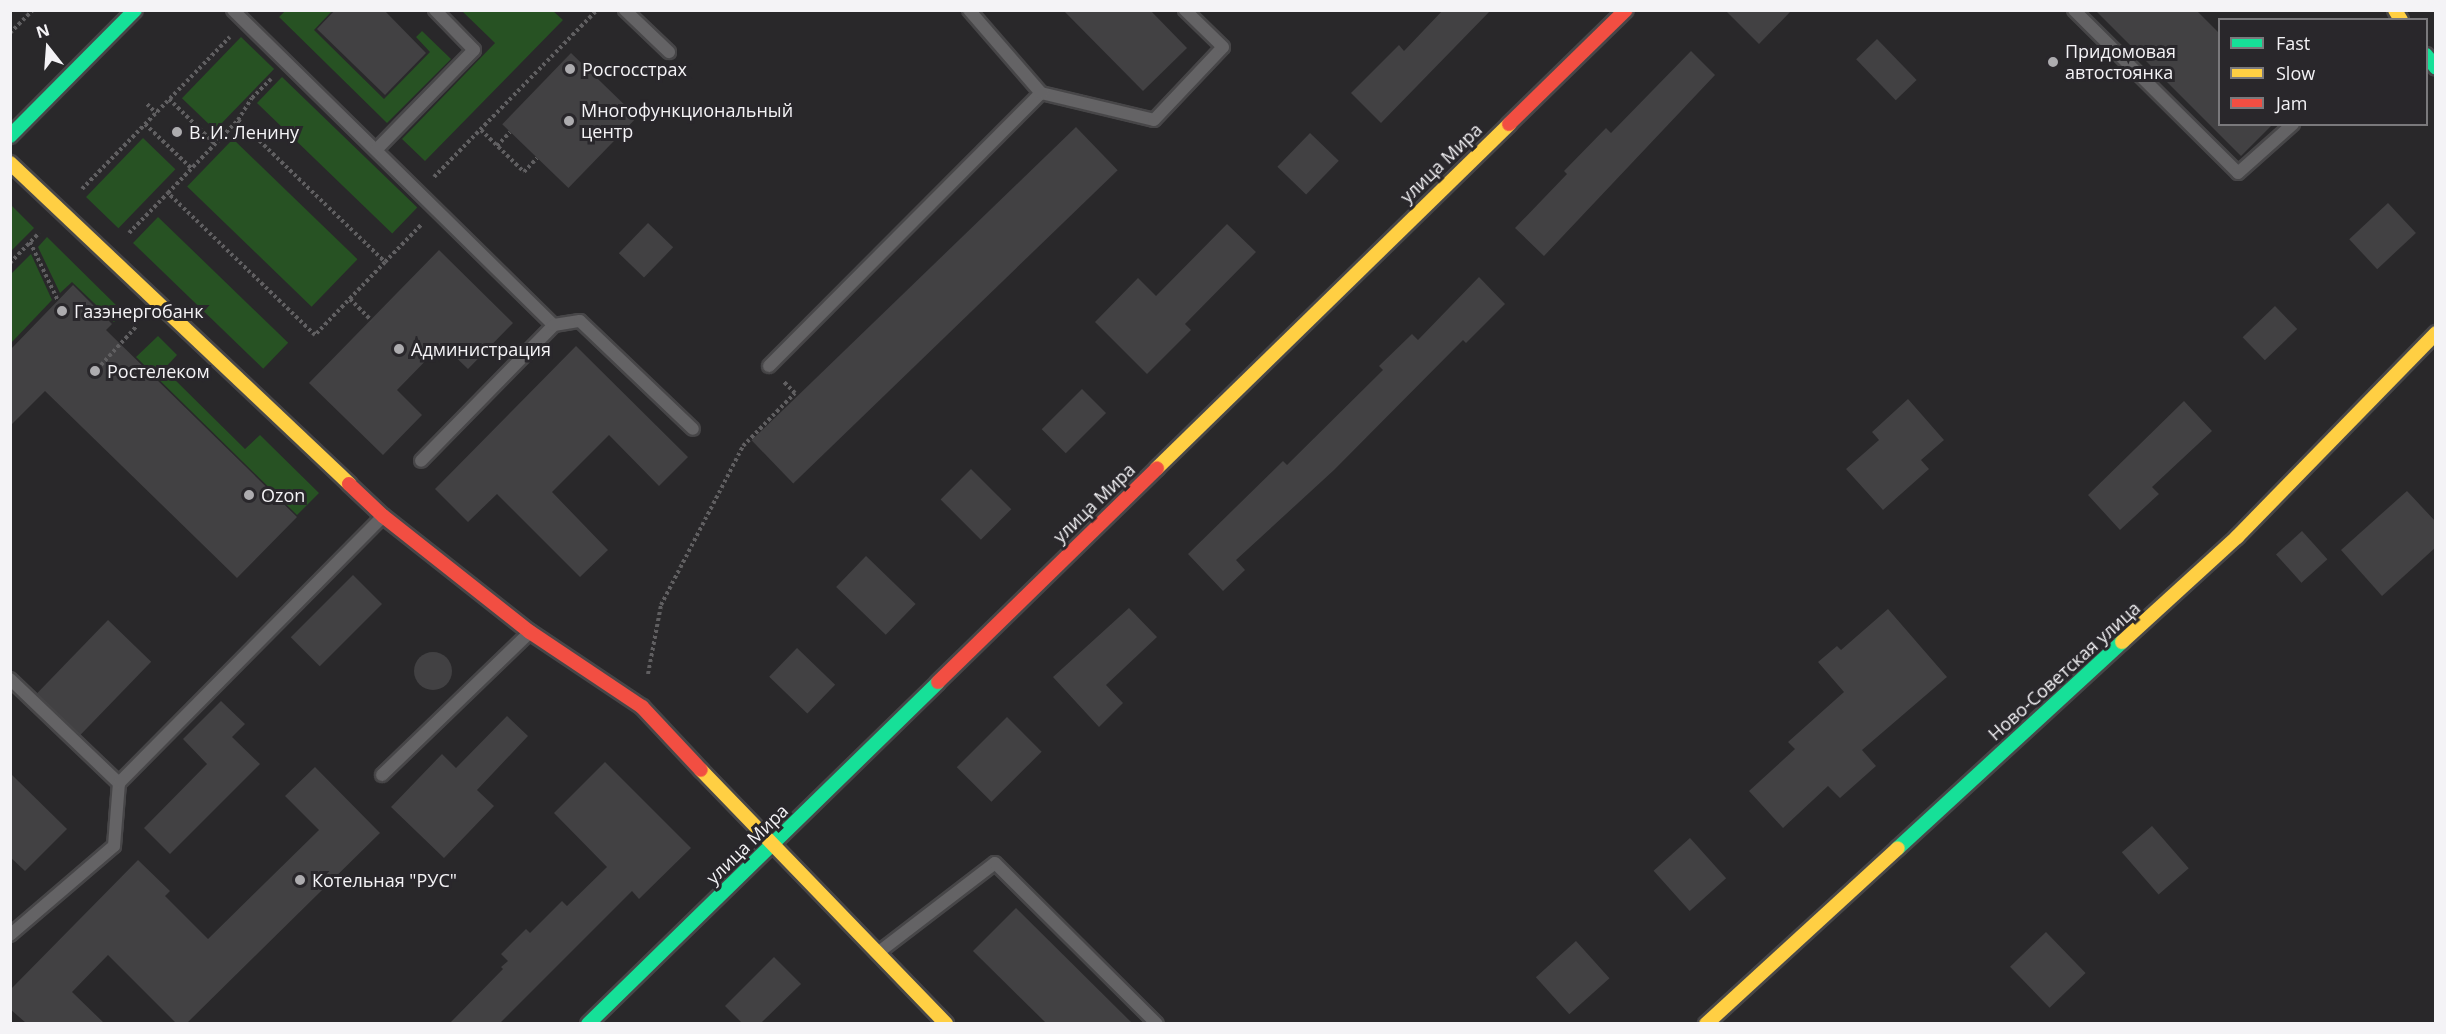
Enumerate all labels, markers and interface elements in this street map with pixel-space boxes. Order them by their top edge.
north arrow [18,18,78,78]
text: N [33,18,52,43]
legend [2218,18,2428,126]
text: Fast [2276,31,2310,55]
place label: Придомовая автостоянка [2065,41,2176,84]
marker: Придомовая автостоянка [2046,55,2060,69]
place label: Росгосстрах [582,58,687,80]
text: Slow [2276,61,2315,85]
marker: Росгосстрах [563,62,577,76]
text: Jam [2276,91,2308,115]
place label: Многофункциональный центр [581,100,793,142]
marker: Многофункциональный центр [562,114,576,128]
street label: улица Мира [1396,119,1486,207]
place label: В. И. Ленину [189,121,299,143]
marker: В. И. Ленину [170,125,184,139]
place label: Газэнергобанк [74,300,203,322]
marker: Газэнергобанк [55,304,69,318]
place label: Администрация [411,338,551,360]
marker: Администрация [392,342,406,356]
place label: Ростелеком [107,360,210,382]
marker: Ростелеком [88,364,102,378]
street label: улица Мира [1049,459,1139,547]
place label: Ozon [261,484,305,506]
marker: Ozon [242,488,256,502]
street label: Ново-Советская улица [1984,597,2144,745]
street label: улица Мира [702,800,792,888]
place label: Котельная "РУС" [312,869,457,891]
marker: Котельная "РУС" [293,873,307,887]

